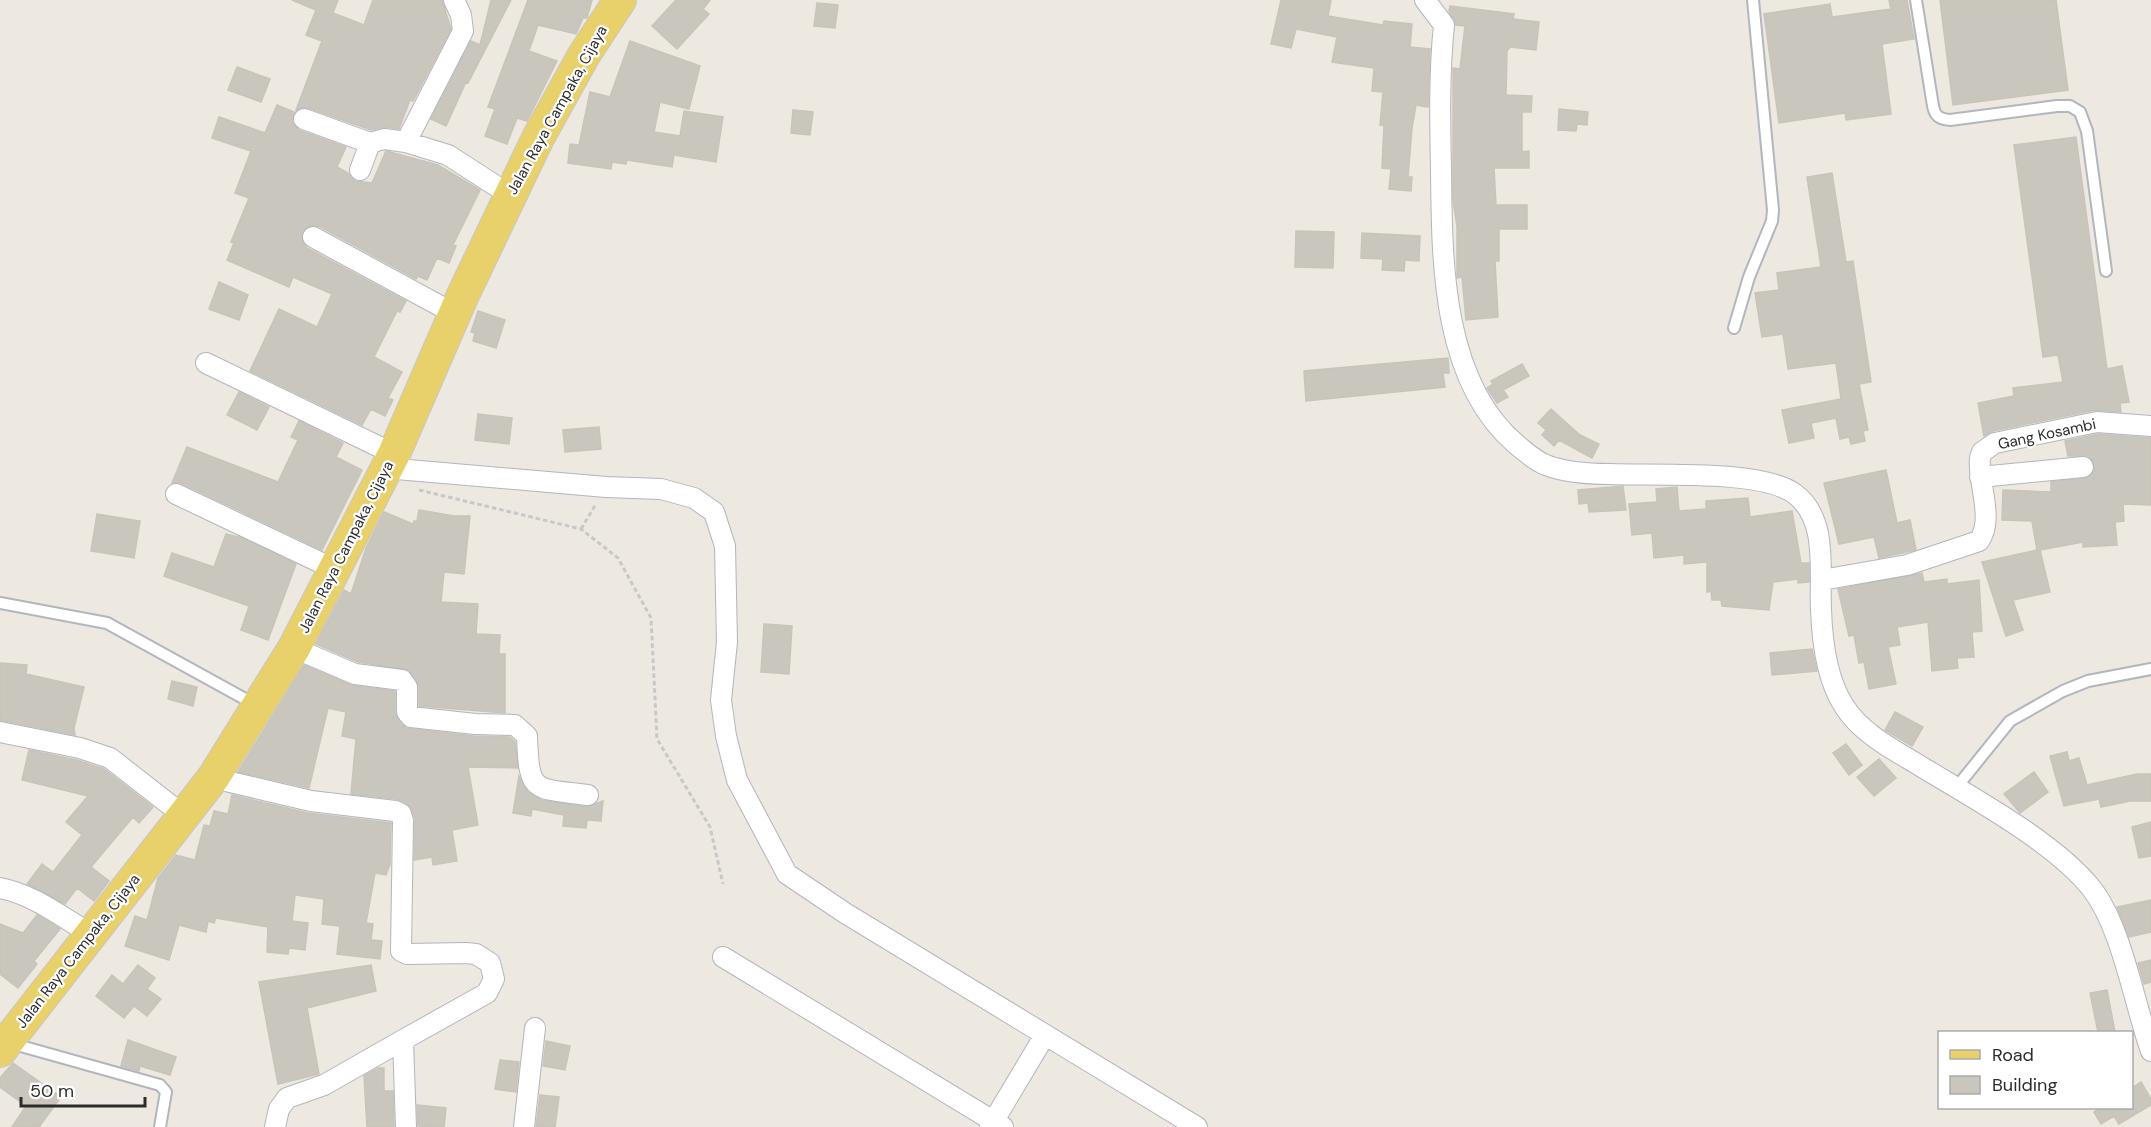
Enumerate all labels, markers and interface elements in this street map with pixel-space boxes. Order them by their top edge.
street label: Jalan Raya Campaka, Cijaya [502,22,612,198]
street label: Gang Kosambi [1996,414,2098,454]
street label: Jalan Raya Campaka, Cijaya [294,458,398,636]
street label: Jalan Raya Campaka, Cijaya [11,870,145,1032]
legend [1938,1031,2133,1109]
text: Road [1992,1043,2034,1067]
scale bar [21,1070,146,1108]
text: Building [1992,1073,2057,1097]
text: 50 m [30,1079,74,1103]

